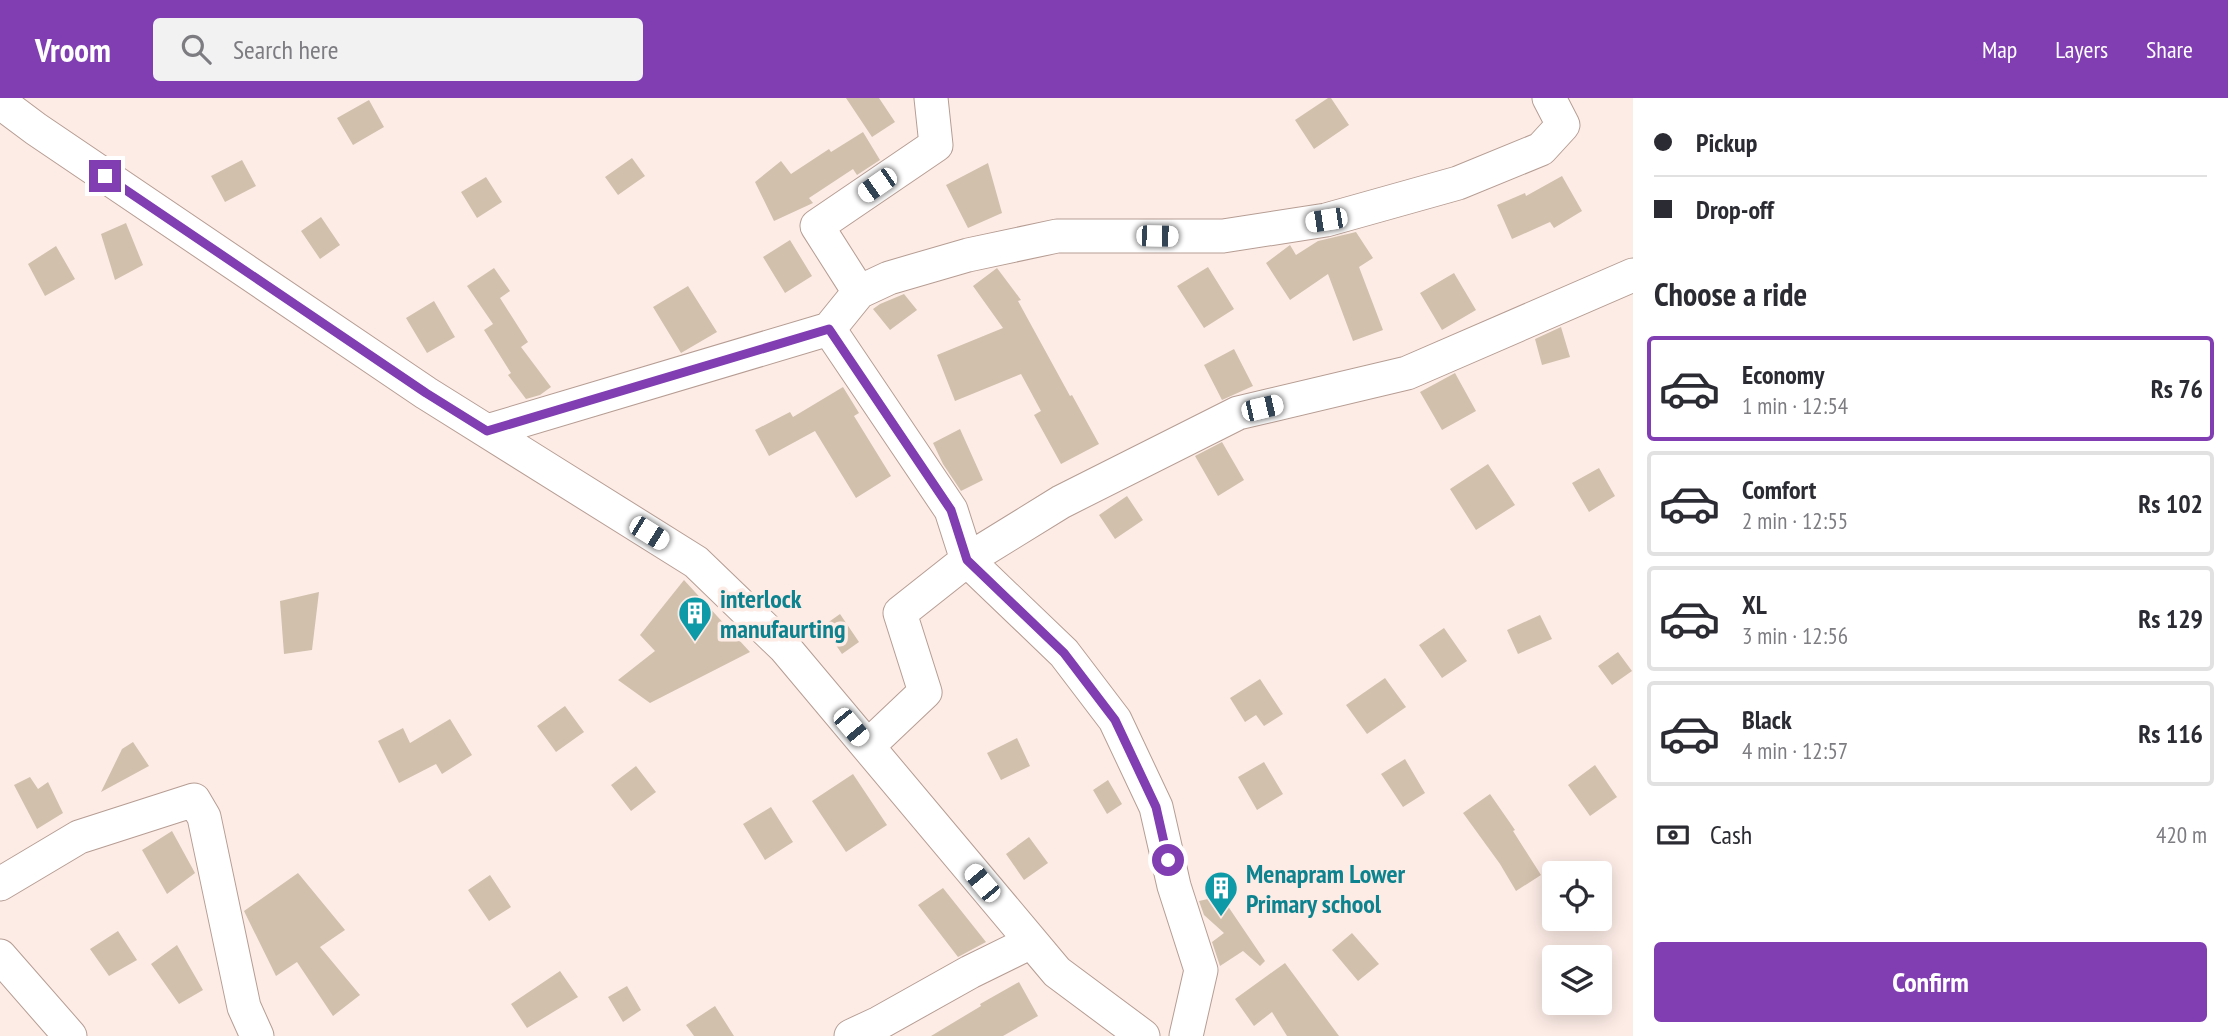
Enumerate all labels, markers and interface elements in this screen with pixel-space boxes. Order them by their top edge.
search box [153,18,643,81]
text: Vroom [35,28,111,71]
icon: search [177,30,215,68]
text: Search here [233,33,339,66]
text: Map [1982,34,2017,65]
text: Layers [2055,34,2108,65]
text: Share [2146,34,2193,65]
text: Pickup [1696,126,1757,159]
route end [89,160,121,192]
car [854,164,901,206]
text: Drop-off [1696,193,1774,226]
car [1304,206,1349,234]
car [1136,225,1179,247]
text: Choose a ride [1654,273,1807,315]
icon: car [1658,357,1721,420]
text: Economy [1742,358,1824,391]
text: Rs 76 [2151,372,2203,405]
text: 1 min · 12:54 [1742,391,1848,420]
car [1240,393,1285,423]
icon: car [1658,472,1721,535]
text: Comfort [1742,473,1816,506]
text: Rs 102 [2138,487,2203,520]
text: 2 min · 12:55 [1742,506,1848,535]
car [626,513,673,553]
place label: interlock manufaurting [720,582,845,645]
icon: car [1658,587,1721,650]
text: XL [1742,588,1767,621]
building icon: interlock manufaurting [676,594,714,643]
text: Rs 129 [2138,602,2203,635]
text: 3 min · 12:56 [1742,621,1848,650]
icon: car [1658,702,1721,765]
text: Black [1742,703,1792,736]
car [830,704,873,750]
text: Rs 116 [2138,717,2203,750]
text: 4 min · 12:57 [1742,736,1848,765]
icon: cash [1654,816,1692,854]
text: Cash [1710,818,1752,851]
text: 420 m [2156,820,2207,849]
route start [1152,844,1184,876]
place label: Menapram Lower Primary school [1246,857,1406,920]
car [961,860,1004,906]
map controls [1542,861,1612,1015]
button: locate [1542,861,1612,931]
building icon: Menapram Lower Primary school [1202,869,1240,918]
button: Confirm [1654,942,2207,1022]
button: layers [1542,945,1612,1015]

